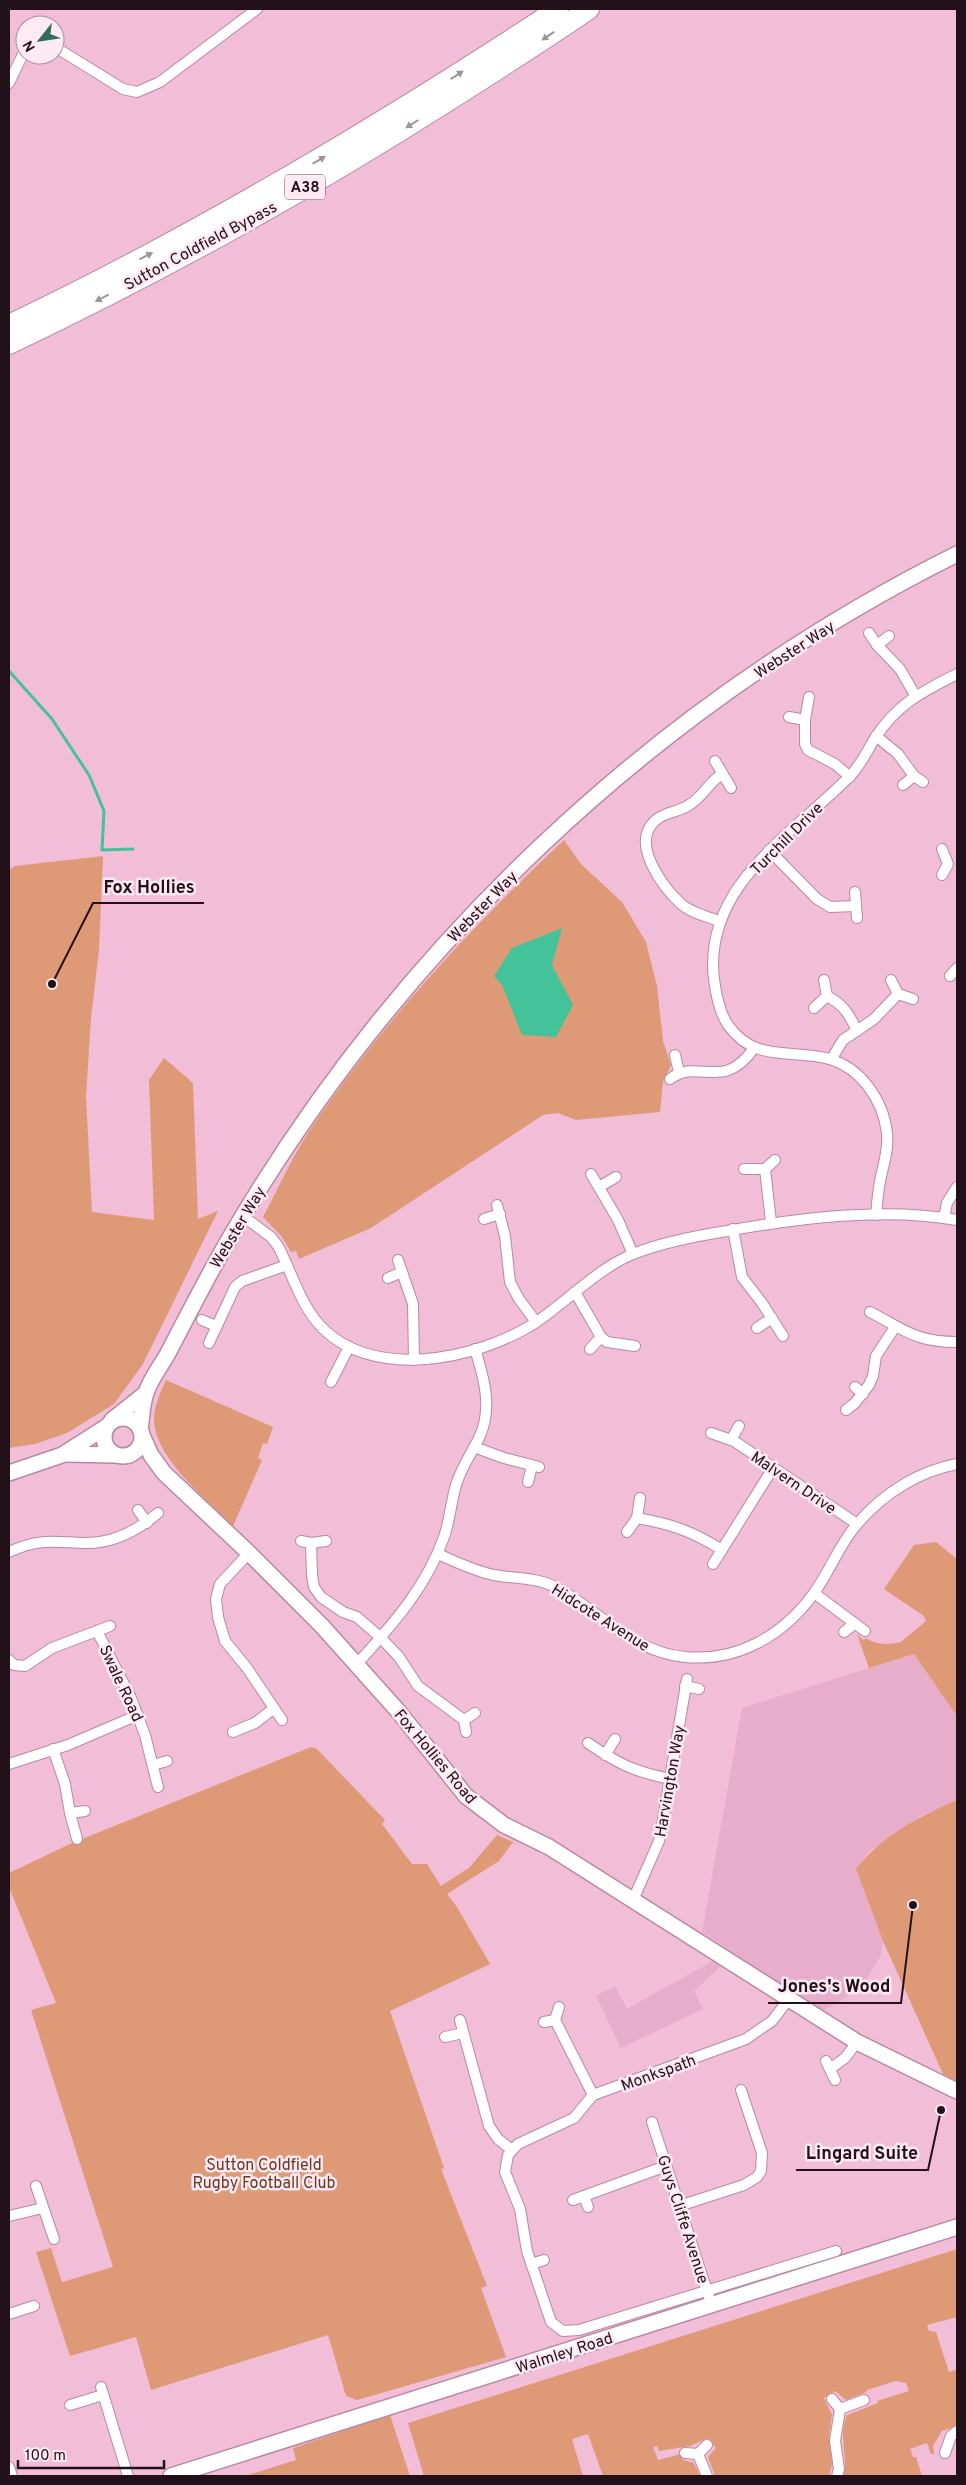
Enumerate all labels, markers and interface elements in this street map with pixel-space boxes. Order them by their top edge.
north arrow [15,15,65,65]
one-way arrow [542,31,555,41]
text: N [20,37,40,54]
one-way arrow [451,71,464,80]
one-way arrow [405,119,418,129]
one-way arrow [312,155,325,164]
road number: A38 [285,174,325,200]
street label: Sutton Coldfield Bypass [121,198,281,296]
one-way arrow [139,252,153,260]
one-way arrow [95,294,109,302]
street label: Webster Way [751,617,839,684]
street label: Turchill Drive [747,799,828,880]
street label: Webster Way [444,867,523,947]
callout: Fox Hollies [93,870,204,903]
text: Fox Hollies [103,877,195,900]
street label: Webster Way [206,1183,271,1273]
street label: Malvern Drive [746,1448,839,1520]
street label: Hidcote Avenue [547,1580,653,1657]
street label: Swale Road [94,1642,147,1725]
street label: Fox Hollies Road [389,1706,480,1809]
street label: Harvington Way [651,1724,691,1839]
callout: Jones's Wood [768,1970,901,2003]
text: Jones's Wood [778,1976,890,1999]
street label: Monkspath [618,2051,699,2097]
callout: Lingard Suite [796,2137,928,2170]
text: Lingard Suite [806,2143,918,2166]
street label: Guys Cliffe Avenue [652,2153,712,2287]
park label: Sutton Coldfield Rugby Football Club [192,2156,336,2194]
street label: Walmley Road [514,2329,616,2379]
scale bar [18,2438,164,2470]
text: 100 m [25,2447,66,2466]

